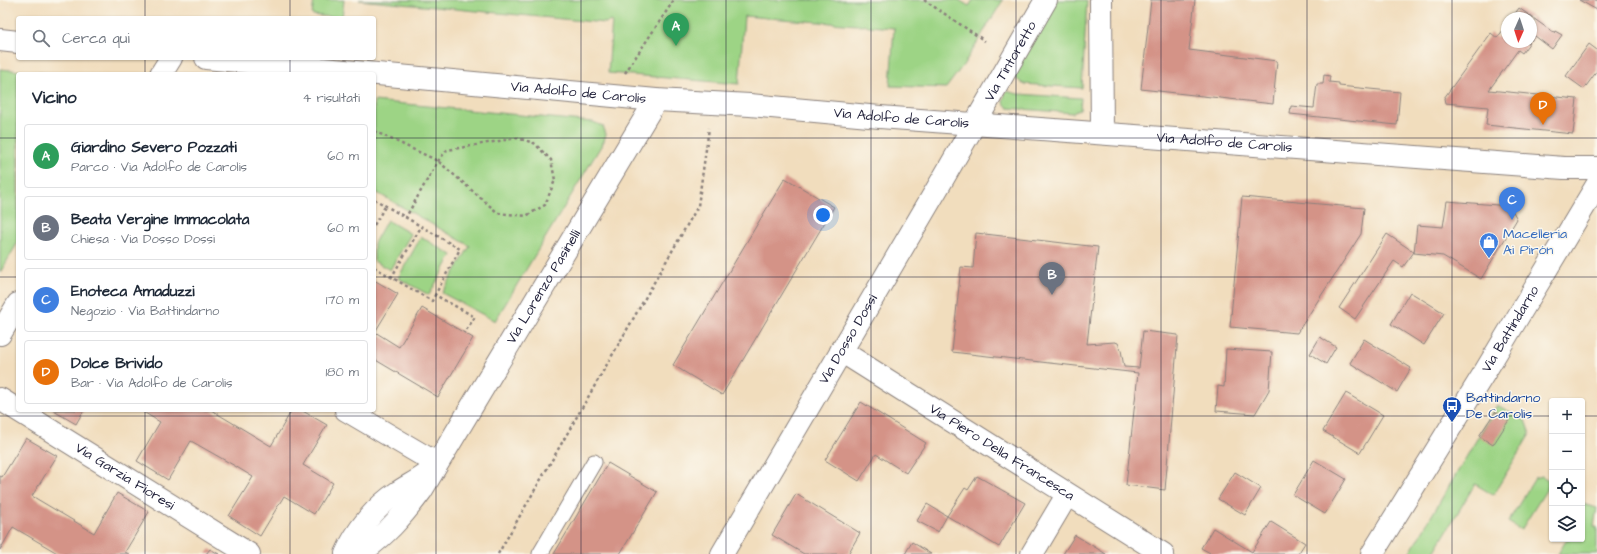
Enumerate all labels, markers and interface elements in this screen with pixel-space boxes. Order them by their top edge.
north arrow [1501,12,1537,48]
pin: A [663,13,689,46]
search box [16,16,376,60]
street label: Via Tintoretto [980,17,1042,105]
icon: search [30,27,52,49]
text: Cerca qui [62,28,130,49]
street label: Via Adolfo de Carolis [510,76,647,109]
text: Vicino [32,86,77,110]
text: 4 risultati [303,89,360,107]
pin: D [1530,92,1556,125]
street label: Via Adolfo de Carolis [833,103,970,134]
street label: Via Adolfo de Carolis [1156,128,1293,158]
text: Giardino Severo Pozzati [71,137,237,158]
text: A [42,147,50,165]
text: 60 m [327,147,359,165]
text: Parco · Via Adolfo de Carolis [71,158,247,176]
pin: C [1499,187,1525,220]
your location [813,205,833,225]
text: Beata Vergine Immacolata [71,209,249,230]
text: B [41,219,51,237]
text: 60 m [327,219,359,237]
place label: Macelleria Ai Pirón [1503,224,1567,260]
street label: Via Lorenzo Pasinelli [502,226,586,348]
text: Chiesa · Via Dosso Dossi [71,230,215,248]
shop icon: Macelleria Ai Pirón [1478,231,1500,259]
pin: B [1039,262,1065,295]
text: Enoteca Amaduzzi [71,281,194,302]
street label: Via Battindarno [1477,282,1544,376]
text: C [41,291,51,309]
text: 170 m [326,291,359,309]
street label: Via Dosso Dossi [814,291,883,388]
text: Negozio · Via Battindarno [71,302,219,320]
text: Dolce Brivido [71,353,163,374]
text: D [42,363,50,381]
text: 180 m [325,363,359,381]
text: Bar · Via Adolfo de Carolis [71,374,233,392]
place label: Battindarno De Carolis [1466,388,1541,424]
bus stop icon: Battindarno De Carolis [1441,395,1463,423]
map controls [1549,398,1585,542]
button: + [1549,398,1585,434]
street label: Via Piero Della Francesca [925,399,1078,506]
button: − [1549,434,1585,470]
street label: Via Garzia Fioresi [71,438,179,515]
button: locate [1549,470,1585,506]
button: layers [1549,506,1585,542]

